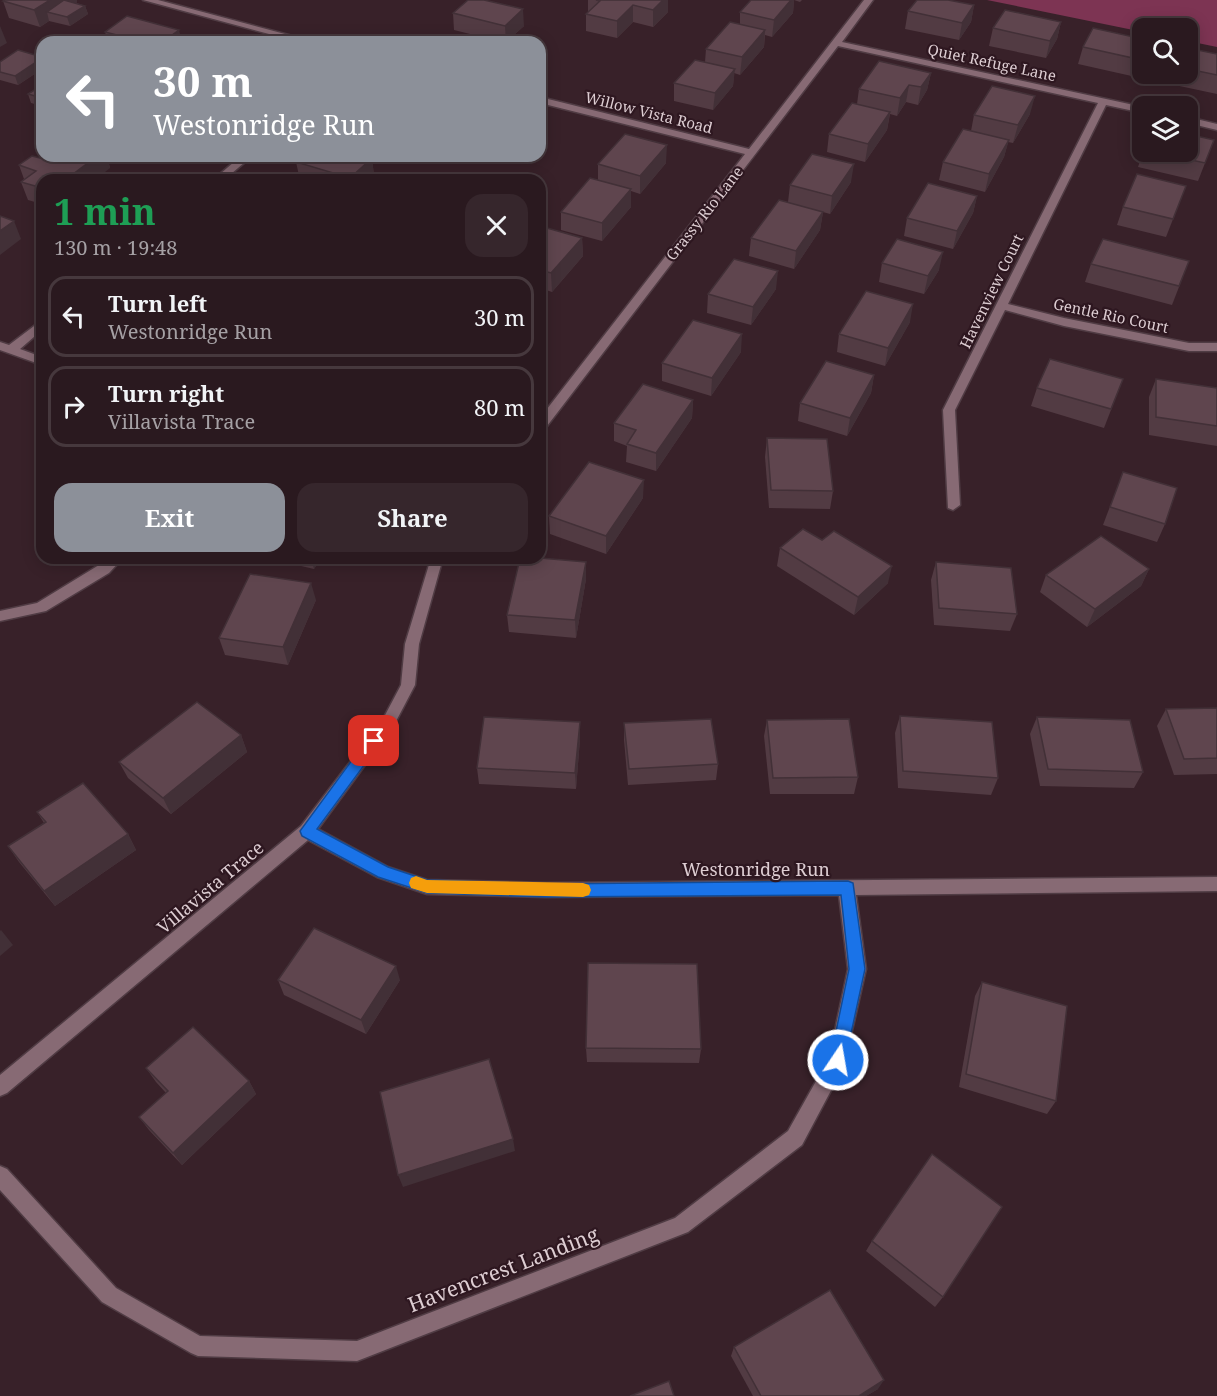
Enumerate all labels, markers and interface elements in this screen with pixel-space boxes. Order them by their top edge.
map controls [1132,18,1198,162]
button: search [1132,18,1198,84]
street label: Quiet Refuge Lane [926,39,1058,85]
text: 30 m [153,52,253,109]
icon: left [54,60,132,138]
street label: Willow Vista Road [583,86,715,138]
button: layers [1132,96,1198,162]
text: Westonridge Run [153,106,375,143]
street label: Grassy Rio Lane [661,162,747,264]
text: 1 min [54,187,156,236]
button: close [465,194,528,257]
street label: Havenview Court [955,231,1027,351]
text: 130 m · 19:48 [54,234,177,261]
text: Turn left [108,288,207,318]
street label: Gentle Rio Court [1052,293,1170,337]
icon: left [57,300,90,333]
text: 30 m [474,302,525,332]
text: Westonridge Run [108,318,272,345]
text: Turn right [108,378,224,408]
icon: right [57,390,90,423]
text: 80 m [474,392,525,422]
text: Villavista Trace [108,408,255,435]
button: Exit [54,483,285,552]
button: Share [297,483,528,552]
pin [348,715,399,766]
icon: arrive [357,724,390,757]
street label: Villavista Trace [152,835,268,939]
street label: Westonridge Run [682,857,830,881]
position arrow [806,1028,870,1092]
street label: Havencrest Landing [404,1219,603,1318]

